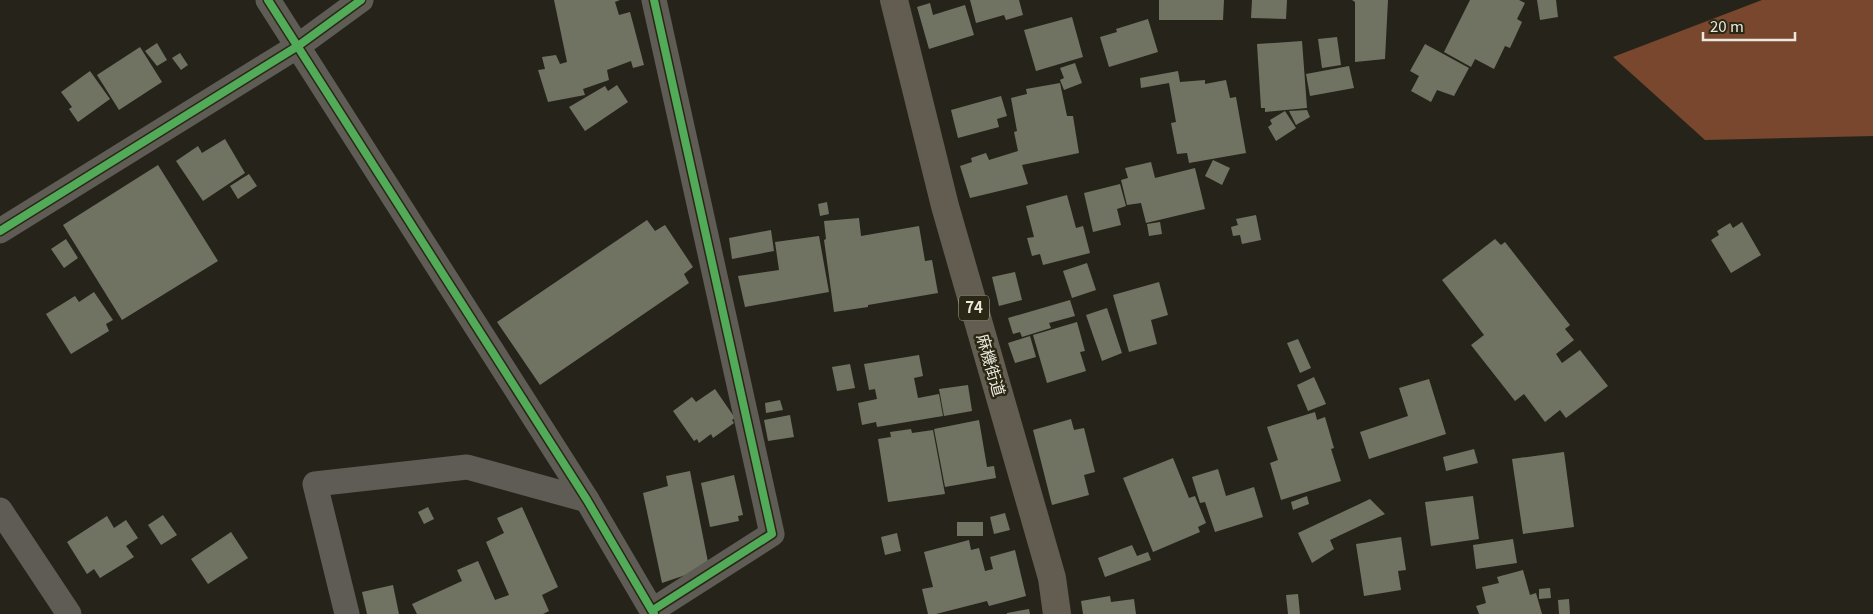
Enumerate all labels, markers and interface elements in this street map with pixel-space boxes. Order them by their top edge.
scale bar [1703,10,1796,42]
text: 20 m [1710,15,1744,36]
road number: 74 [959,296,989,320]
street label: 麻機街道 [972,331,1012,399]

